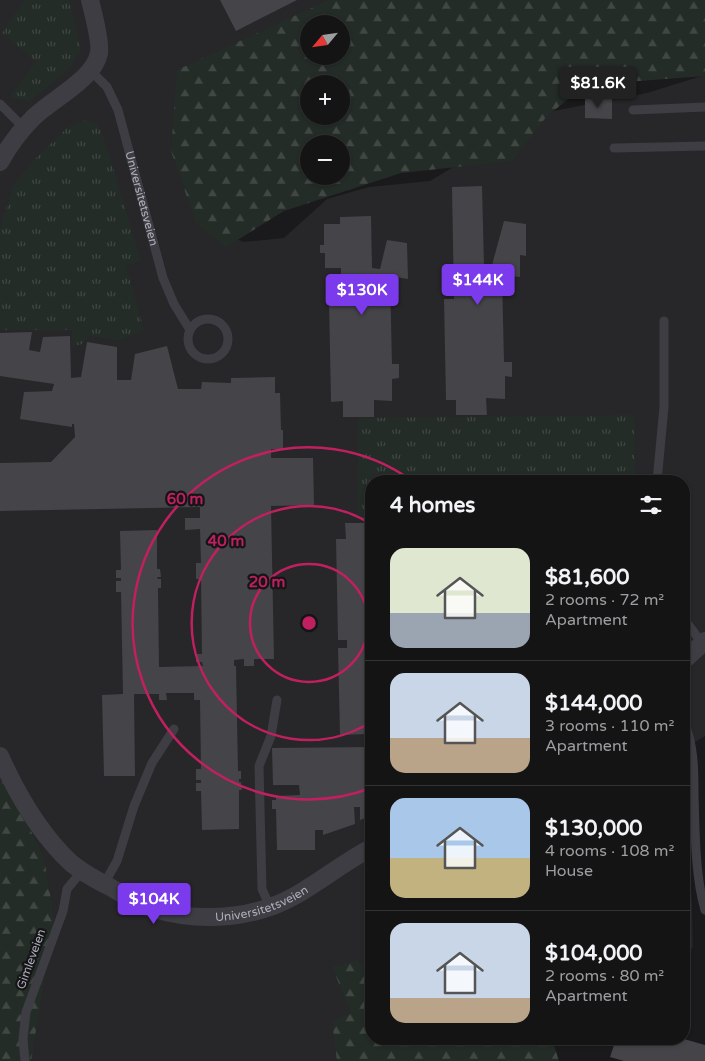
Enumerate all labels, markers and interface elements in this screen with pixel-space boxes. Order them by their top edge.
north arrow [300,15,350,65]
map controls [300,15,350,185]
pin: $81.6K [557,66,639,109]
text: $81.6K [571,73,625,93]
button: + [300,75,350,125]
button: − [300,135,350,185]
street label: Universitetsveien [122,149,161,247]
pin: $144K [443,264,513,306]
text: $144K [453,270,503,290]
pin: $130K [327,274,397,316]
text: $130K [337,280,387,300]
text: 60 m [167,490,203,508]
icon: filters [637,491,665,519]
text: 4 homes [390,493,475,518]
text: 40 m [208,532,244,550]
text: $81,600 [545,565,629,590]
icon: home [430,568,490,628]
text: 20 m [249,573,285,591]
text: 2 rooms · 72 m² [545,590,664,610]
text: Apartment [545,610,628,630]
centre of rings [300,614,318,632]
text: $144,000 [545,691,643,716]
icon: home [430,693,490,753]
text: 3 rooms · 110 m² [545,716,674,736]
text: Apartment [545,736,628,756]
text: $130,000 [545,816,643,841]
icon: home [430,818,490,878]
text: 4 rooms · 108 m² [545,841,674,861]
text: House [545,861,593,881]
pin: $104K [119,882,189,925]
street label: Universitetsveien [215,883,311,924]
text: $104K [129,889,179,909]
street label: Gimleveien [14,927,48,991]
text: $104,000 [545,941,643,966]
icon: home [430,943,490,1003]
text: 2 rooms · 80 m² [545,966,664,986]
text: Apartment [545,986,628,1006]

